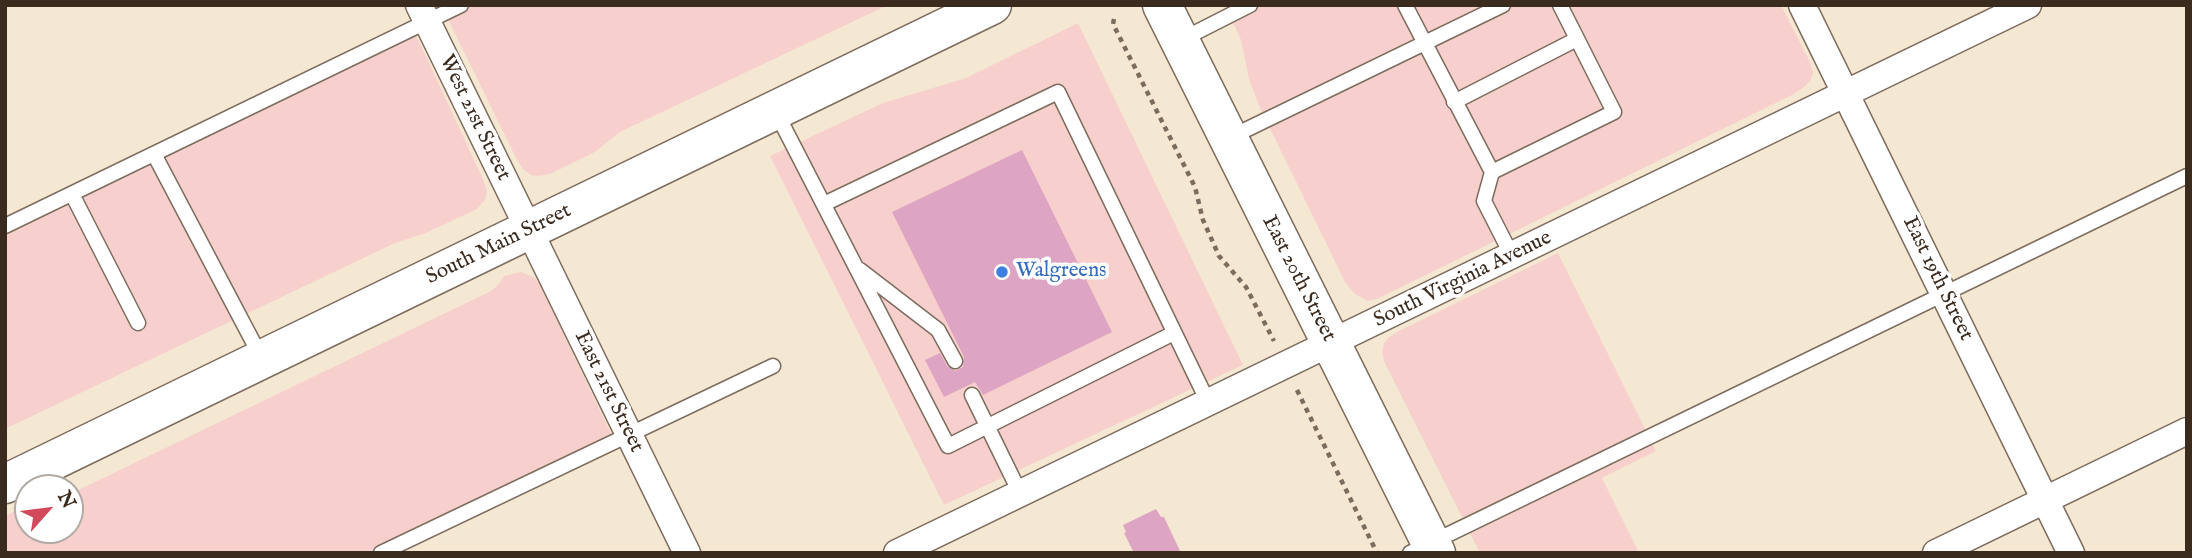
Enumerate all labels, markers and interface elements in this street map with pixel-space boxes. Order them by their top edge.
street label: West 21st Street [433,51,515,185]
street label: South Main Street [422,199,576,291]
street label: East 20th Street [1255,212,1341,346]
street label: East 19th Street [1896,213,1978,345]
street label: South Virginia Avenue [1370,226,1556,334]
place label: Walgreens [1016,259,1106,285]
marker: Walgreens [994,264,1010,280]
street label: East 21st Street [568,327,648,457]
north arrow [14,474,84,544]
text: N [51,487,80,513]

